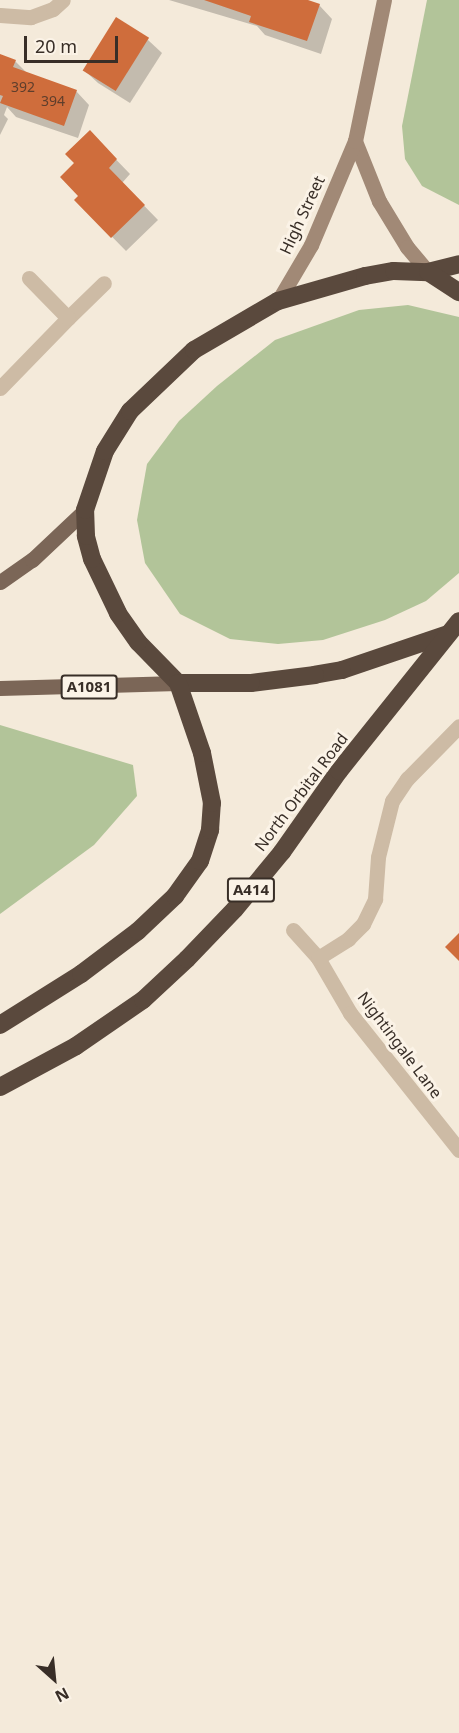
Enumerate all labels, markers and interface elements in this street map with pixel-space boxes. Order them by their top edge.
scale bar [27,24,122,62]
text: 20 m [35,34,77,58]
house number: 392 [11,79,35,95]
house number: 394 [41,93,65,109]
street label: High Street [275,173,329,257]
road number: A1081 [60,675,118,699]
street label: North Orbital Road [250,729,352,855]
road number: A414 [226,878,276,902]
street label: Nightingale Lane [354,988,446,1102]
north arrow [24,1649,84,1709]
text: N [51,1682,73,1708]

